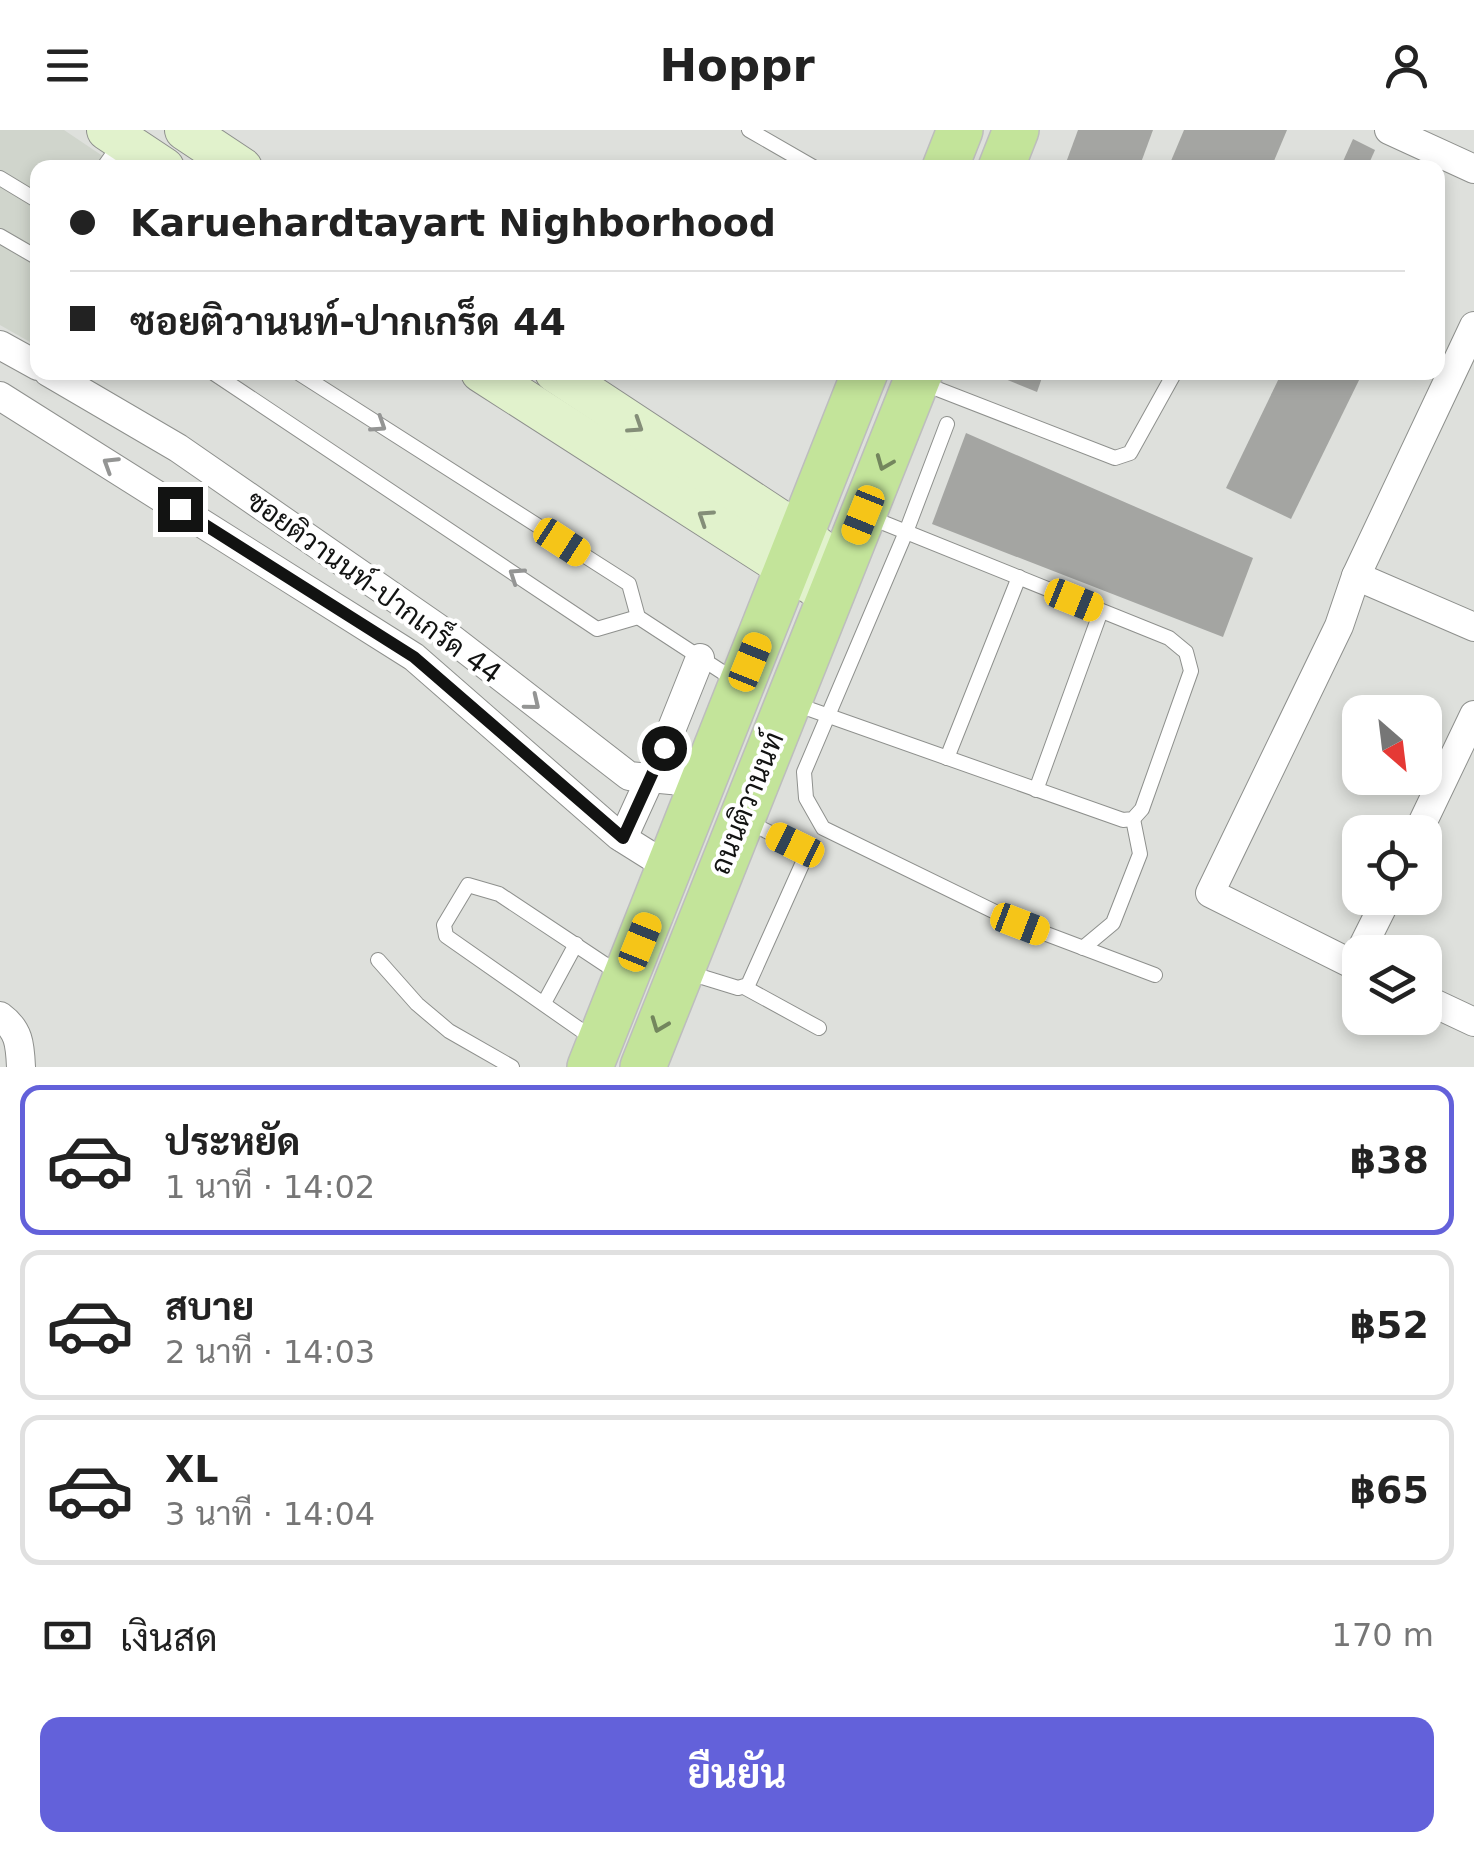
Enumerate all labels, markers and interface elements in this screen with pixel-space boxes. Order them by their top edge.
icon: menu [40,38,95,93]
icon: person [1379,38,1434,93]
text: Hoppr [659,39,815,92]
text: Karuehardtayart Nighborhood [130,201,776,245]
text: ซอยติวานนท์-ปากเกร็ด 44 [130,300,566,344]
one-way arrow [368,413,386,432]
one-way arrow [625,414,644,432]
one-way arrow [875,453,895,471]
one-way arrow [103,458,121,477]
street label: ซอยติวานนท์-ปากเกร็ด 44 [240,480,510,690]
car [838,482,888,548]
route end [158,487,203,532]
one-way arrow [697,510,715,529]
car [529,513,595,571]
one-way arrow [508,569,527,587]
car [1041,575,1107,625]
car [725,629,775,695]
one-way arrow [521,691,539,709]
north arrow [1342,695,1442,795]
map controls [1342,695,1442,1035]
route start [642,726,687,771]
street label: ถนนติวานนท์ [701,726,791,879]
button: locate [1342,815,1442,915]
car [761,818,829,872]
car [987,899,1053,949]
car [615,909,665,975]
button: layers [1342,935,1442,1035]
one-way arrow [651,1015,671,1033]
icon: car [45,1115,135,1205]
text: ประหยัด [165,1120,300,1164]
text: ฿38 [1350,1138,1429,1182]
text: 1 นาที · 14:02 [165,1168,375,1206]
icon: car [45,1280,135,1370]
text: สบาย [165,1285,254,1329]
text: ฿52 [1350,1303,1429,1347]
text: 2 นาที · 14:03 [165,1333,375,1371]
icon: car [45,1445,135,1535]
text: XL [165,1447,219,1491]
text: ฿65 [1350,1468,1429,1512]
text: 3 นาที · 14:04 [165,1495,375,1533]
icon: cash [40,1608,95,1663]
text: เงินสด [120,1616,218,1660]
text: 170 m [1332,1616,1434,1654]
button: ยืนยัน [40,1717,1434,1832]

